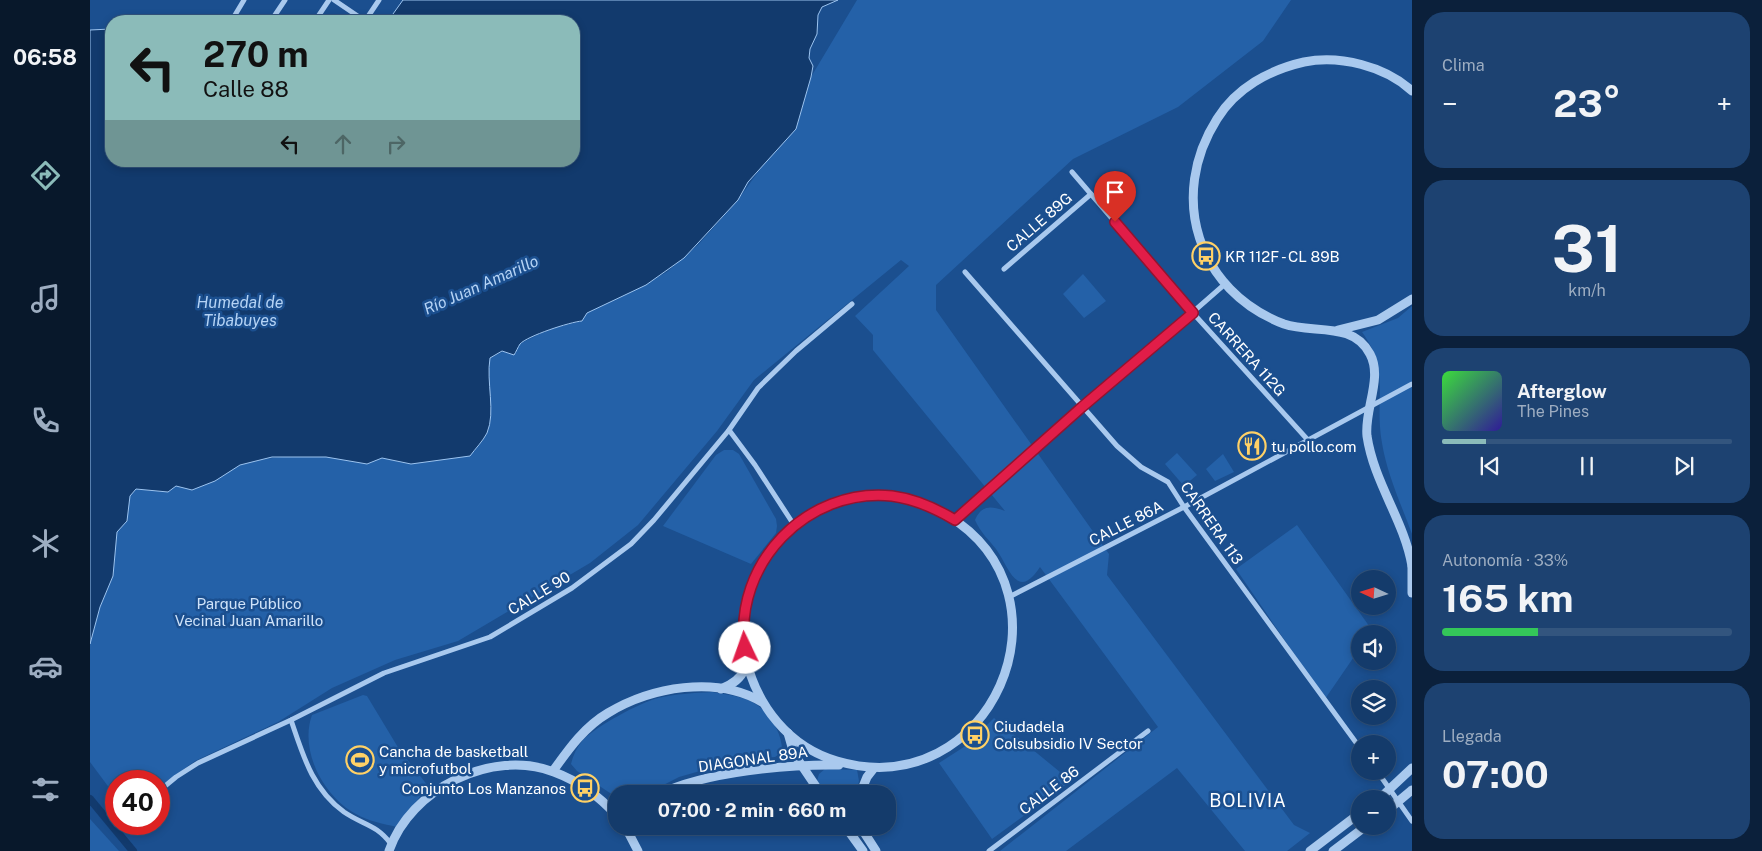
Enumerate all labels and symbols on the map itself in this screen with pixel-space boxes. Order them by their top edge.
pin [1094,171,1136,222]
street label: CALLE 89G [1003,189,1075,255]
bus stop icon: KR 112F - CL 89B [1191,241,1221,271]
place label: KR 112F - CL 89B [1225,248,1340,265]
water label: Río Juan Amarillo [421,251,542,319]
water label: Humedal de Tibabuyes [196,293,284,330]
street label: CARRERA 112G [1205,309,1289,399]
restaurant icon: tu pollo.com [1237,431,1267,461]
place label: tu pollo.com [1271,438,1356,455]
street label: CARRERA 113 [1177,479,1247,567]
street label: CALLE 86A [1086,497,1166,549]
street label: CALLE 90 [505,568,573,618]
north arrow [1351,570,1396,615]
park label: Parque Público Vecinal Juan Amarillo [175,595,323,629]
position arrow [718,621,770,673]
place label: Ciudadela Colsubsidio IV Sector [994,718,1143,752]
bus stop icon: Ciudadela Colsubsidio IV Sector [960,720,990,750]
place label: Cancha de basketball y microfutbol [379,743,528,777]
street label: DIAGONAL 89A [697,743,809,775]
sports icon: Cancha de basketball y microfutbol [345,745,375,775]
street label: CALLE 86 [1016,762,1082,818]
speed limit sign: 40 [105,770,170,835]
bus stop icon: Conjunto Los Manzanos [570,773,600,803]
place label: Conjunto Los Manzanos [401,780,566,797]
district label: BOLIVIA [1209,790,1287,811]

